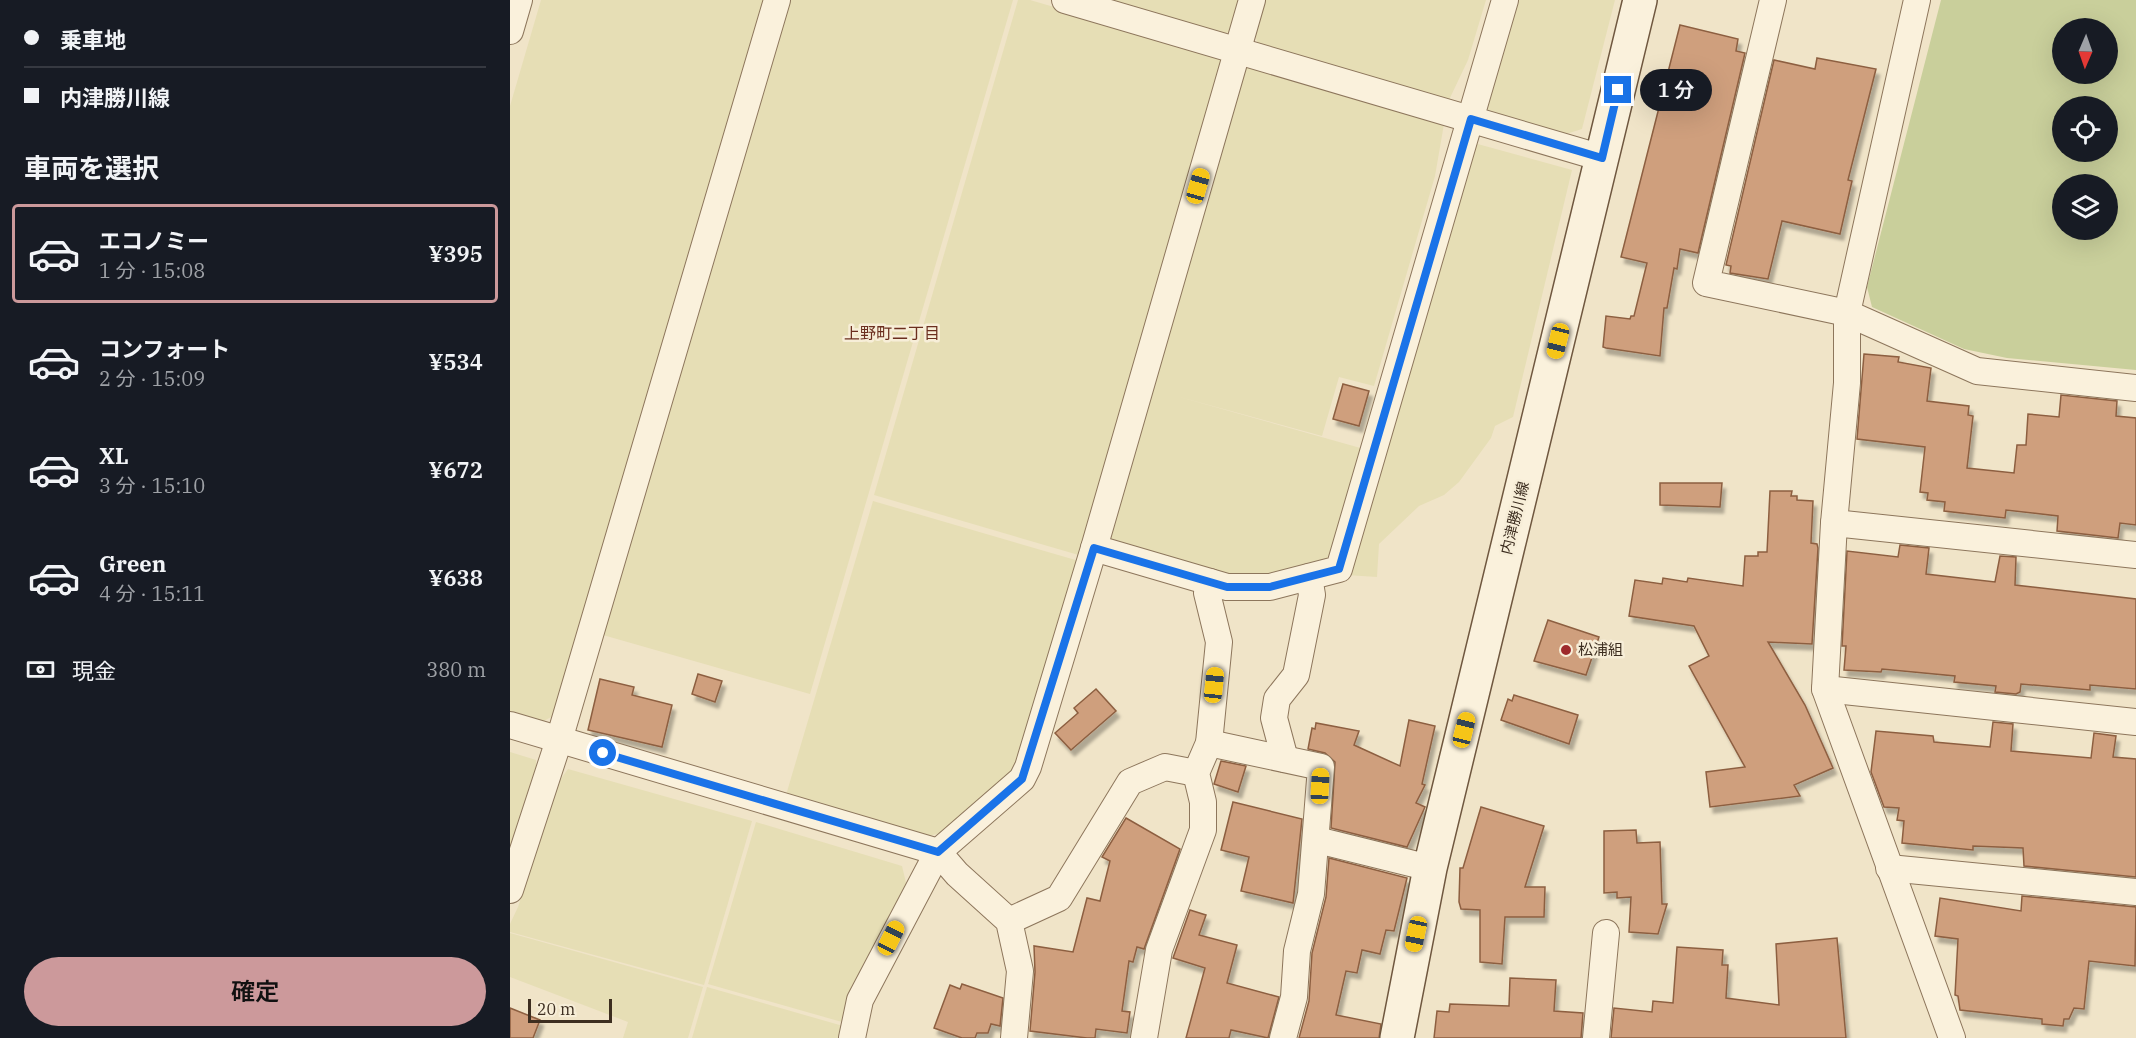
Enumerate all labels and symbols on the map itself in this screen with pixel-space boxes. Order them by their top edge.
north arrow [2052,18,2118,84]
callout: 1 分 [1639,69,1711,111]
route end [1604,76,1631,103]
car [1184,166,1212,206]
car [1545,321,1571,361]
district label: 上野町二丁目 [844,323,940,343]
street label: 内津勝川線 [1496,479,1533,557]
place label: 松浦組 [1578,640,1623,659]
marker: 松浦組 [1559,643,1573,657]
car [1203,666,1225,704]
car [1451,710,1477,750]
route start [589,739,616,766]
car [1310,768,1330,804]
car [1403,915,1429,953]
car [875,918,907,958]
scale bar [528,996,612,1024]

